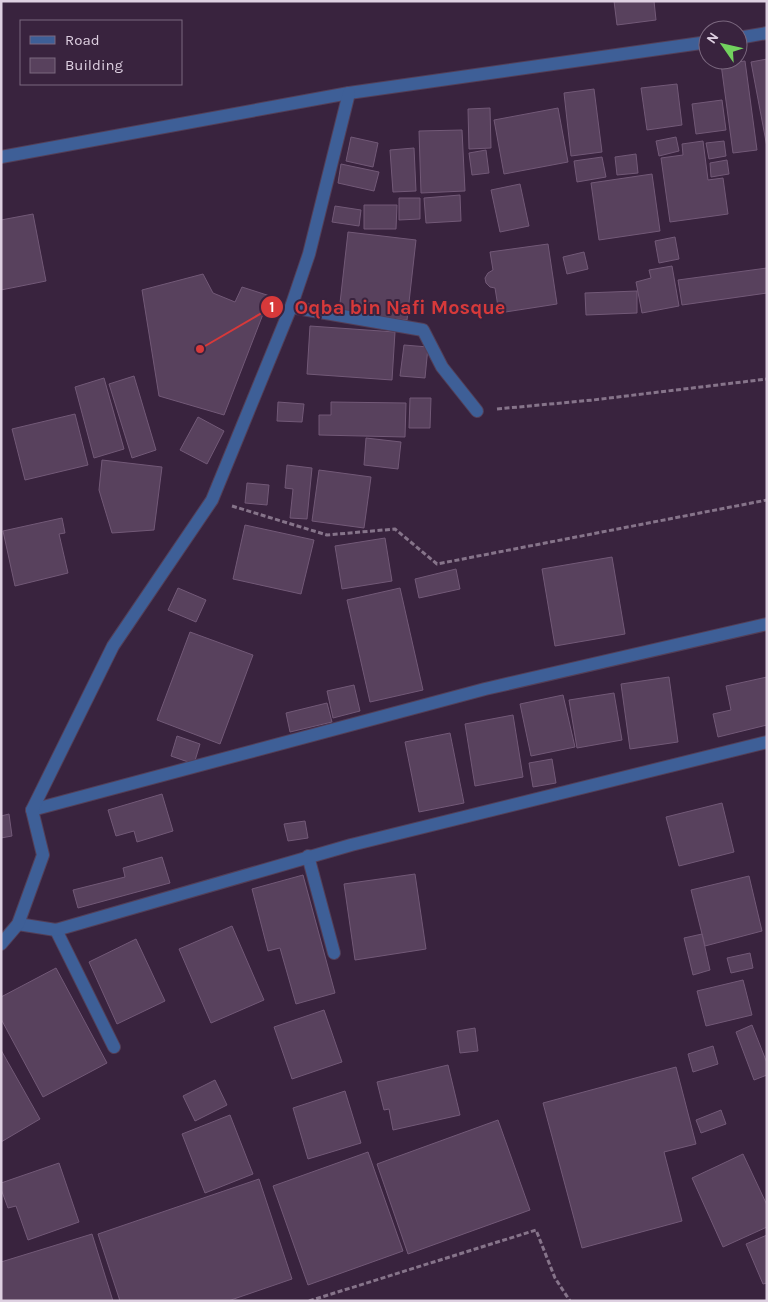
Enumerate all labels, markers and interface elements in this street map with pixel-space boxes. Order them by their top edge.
legend [20,20,182,85]
north arrow [698,20,748,70]
text: N [703,29,722,47]
text: Road [65,31,100,49]
text: Building [65,56,123,74]
callout: Oqba bin Nafi Mosque [260,289,516,324]
text: Oqba bin Nafi Mosque [295,296,505,319]
text: 1 [269,298,275,316]

